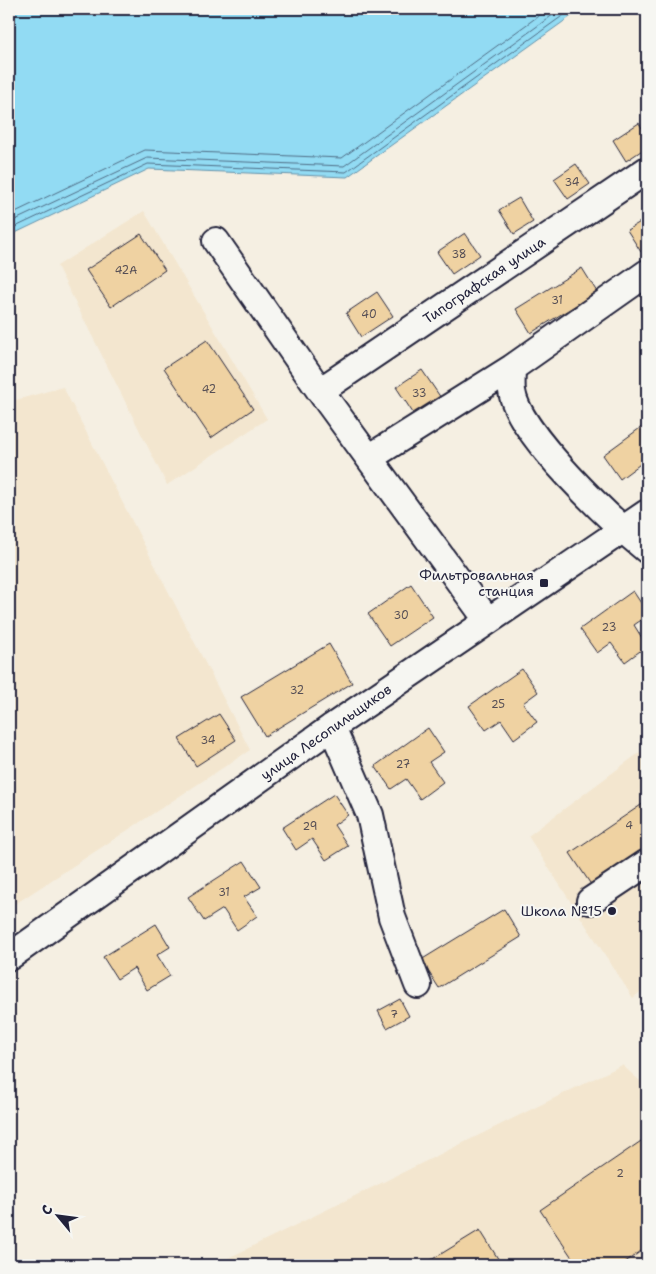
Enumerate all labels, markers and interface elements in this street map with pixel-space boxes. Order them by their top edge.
house number: 34 [565,175,580,190]
street label: Типографская улица [419,232,549,328]
house number: 38 [451,247,467,262]
house number: 42А [115,263,137,278]
house number: 31 [551,293,563,308]
house number: 40 [361,307,377,322]
house number: 42 [202,382,216,397]
house number: 33 [412,386,426,401]
place label: Фильтровальная станция [419,566,534,600]
marker: Фильтровальная станция [538,577,550,589]
house number: 30 [393,608,409,623]
house number: 23 [602,620,616,635]
street label: улица Лесопильщиков [257,680,395,784]
house number: 32 [290,683,304,698]
house number: 25 [491,697,505,712]
house number: 34 [201,733,216,748]
house number: 27 [396,757,411,772]
house number: 4 [625,818,633,833]
house number: 29 [303,819,317,834]
house number: 31 [218,885,230,900]
place label: Школа №15 [521,902,602,920]
marker: Школа №15 [606,905,618,917]
house number: 7 [390,1007,398,1022]
house number: 2 [616,1166,624,1181]
north arrow [32,1192,82,1242]
text: С [37,1202,57,1218]

